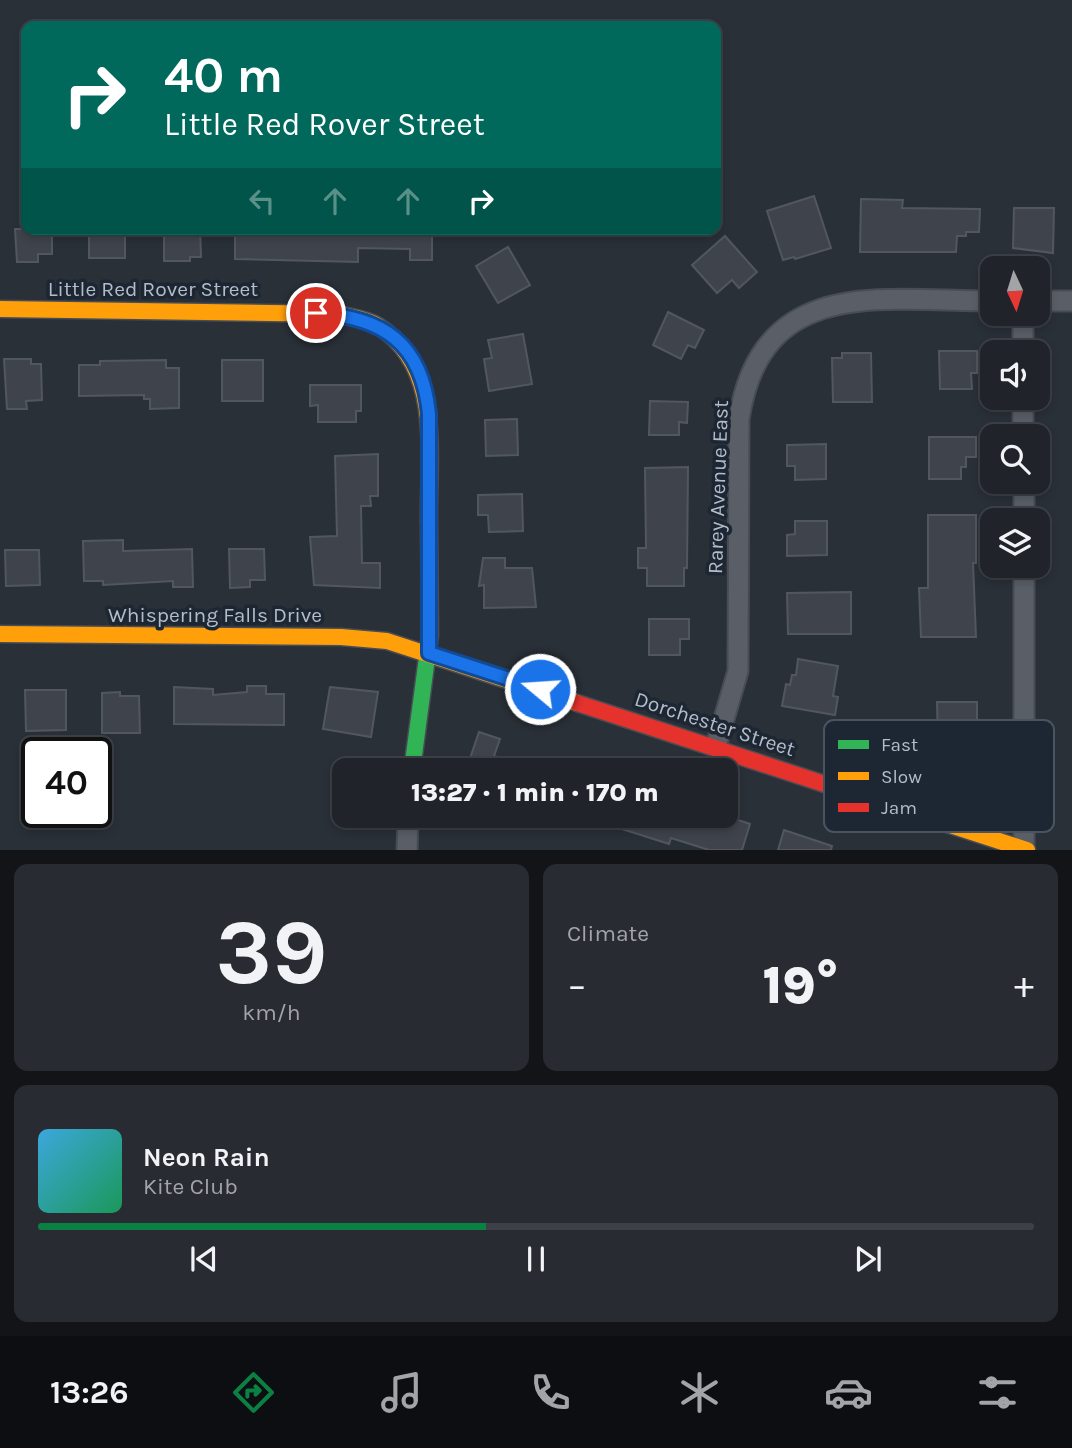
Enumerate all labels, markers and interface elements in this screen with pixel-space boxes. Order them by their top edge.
text: 40 m [164,47,283,104]
icon: right [49,49,140,140]
text: Little Red Rover Street [164,106,485,143]
icon: left [243,182,281,220]
icon: ahead [316,182,354,220]
icon: ahead [389,182,427,220]
icon: right [462,182,500,220]
north arrow [980,256,1050,326]
map controls [980,256,1050,578]
street label: Little Red Rover Street [48,277,258,301]
pin [286,283,346,343]
icon: arrive [297,294,335,332]
button: sound [980,340,1050,410]
street label: Rarey Avenue East [703,400,733,574]
button: search [980,424,1050,494]
button: layers [980,508,1050,578]
street label: Whispering Falls Drive [108,603,322,627]
position arrow [503,652,577,726]
street label: Dorchester Street [632,687,798,761]
legend [824,720,1054,832]
text: Fast [881,734,918,756]
speed limit sign: 40 [21,737,112,828]
text: Slow [881,766,922,788]
text: 13:27 · 1 min · 170 m [411,777,659,808]
text: Jam [881,797,917,819]
text: 39 [215,900,328,1006]
text: Climate [567,920,649,947]
text: 19° [762,955,839,1016]
text: − [567,963,587,1008]
text: + [1014,963,1034,1008]
text: km/h [242,999,301,1026]
text: Neon Rain [143,1142,270,1173]
text: Kite Club [143,1173,238,1200]
icon: previous [185,1240,223,1278]
icon: pause [517,1240,555,1278]
icon: next [849,1240,887,1278]
icon: directions [229,1368,278,1417]
icon: music [377,1368,426,1417]
icon: phone [526,1368,575,1417]
icon: climate [675,1368,724,1417]
icon: car [824,1368,873,1417]
icon: filters [973,1368,1022,1417]
text: 13:26 [50,1374,129,1411]

